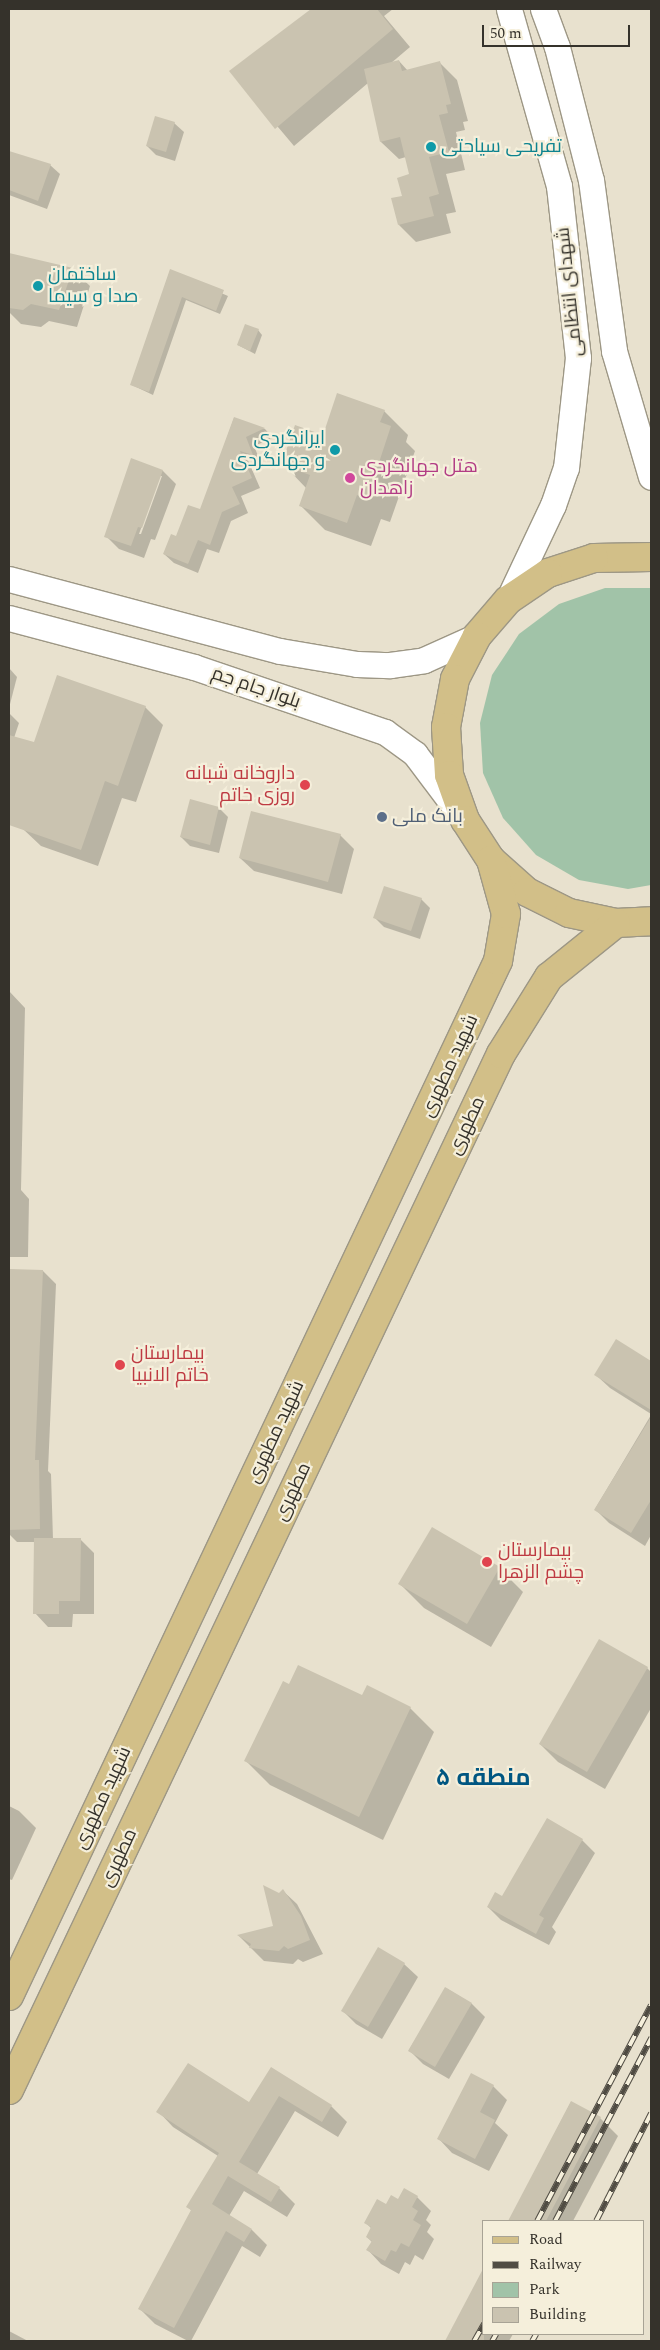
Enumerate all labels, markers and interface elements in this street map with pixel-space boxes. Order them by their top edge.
scale bar [485,15,632,47]
text: 50 m [490,22,522,45]
place label: تفریحی سیاحتی [441,136,562,158]
marker: تفریحی سیاحتی [425,141,437,153]
street label: شهدای انتظامی [552,226,588,358]
place label: ساختمان صدا و سیما [48,264,138,308]
marker: ساختمان صدا و سیما [32,280,44,292]
place label: ایرانگردی و جهانگردی [231,428,325,472]
marker: ایرانگردی و جهانگردی [329,444,341,456]
place label: هتل جهانگردی زاهدان [360,456,478,500]
marker: هتل جهانگردی زاهدان [344,472,356,484]
street label: بلوار جام جم [209,662,303,714]
place label: داروخانه شبانه روزی خاتم [185,763,295,807]
marker: داروخانه شبانه روزی خاتم [299,779,311,791]
place label: بانک ملی [392,806,463,828]
marker: بانک ملی [376,811,388,823]
street label: شهید مطهری [416,1011,484,1121]
street label: مطهری [444,1093,490,1159]
place label: بیمارستان خاتم الانبیا [131,1343,209,1387]
marker: بیمارستان خاتم الانبیا [113,1358,127,1372]
street label: شهید مطهری [242,1377,310,1487]
street label: مطهری [270,1459,316,1525]
place label: بیمارستان چشم الزهرا [498,1540,584,1584]
marker: بیمارستان چشم الزهرا [480,1555,494,1569]
street label: شهید مطهری [69,1743,137,1853]
district label: منطقه ۵ [435,1765,531,1793]
street label: مطهری [96,1825,142,1891]
legend [482,2220,645,2335]
text: Road [529,2228,563,2251]
text: Railway [529,2253,581,2276]
text: Park [529,2278,560,2301]
text: Building [529,2303,586,2326]

